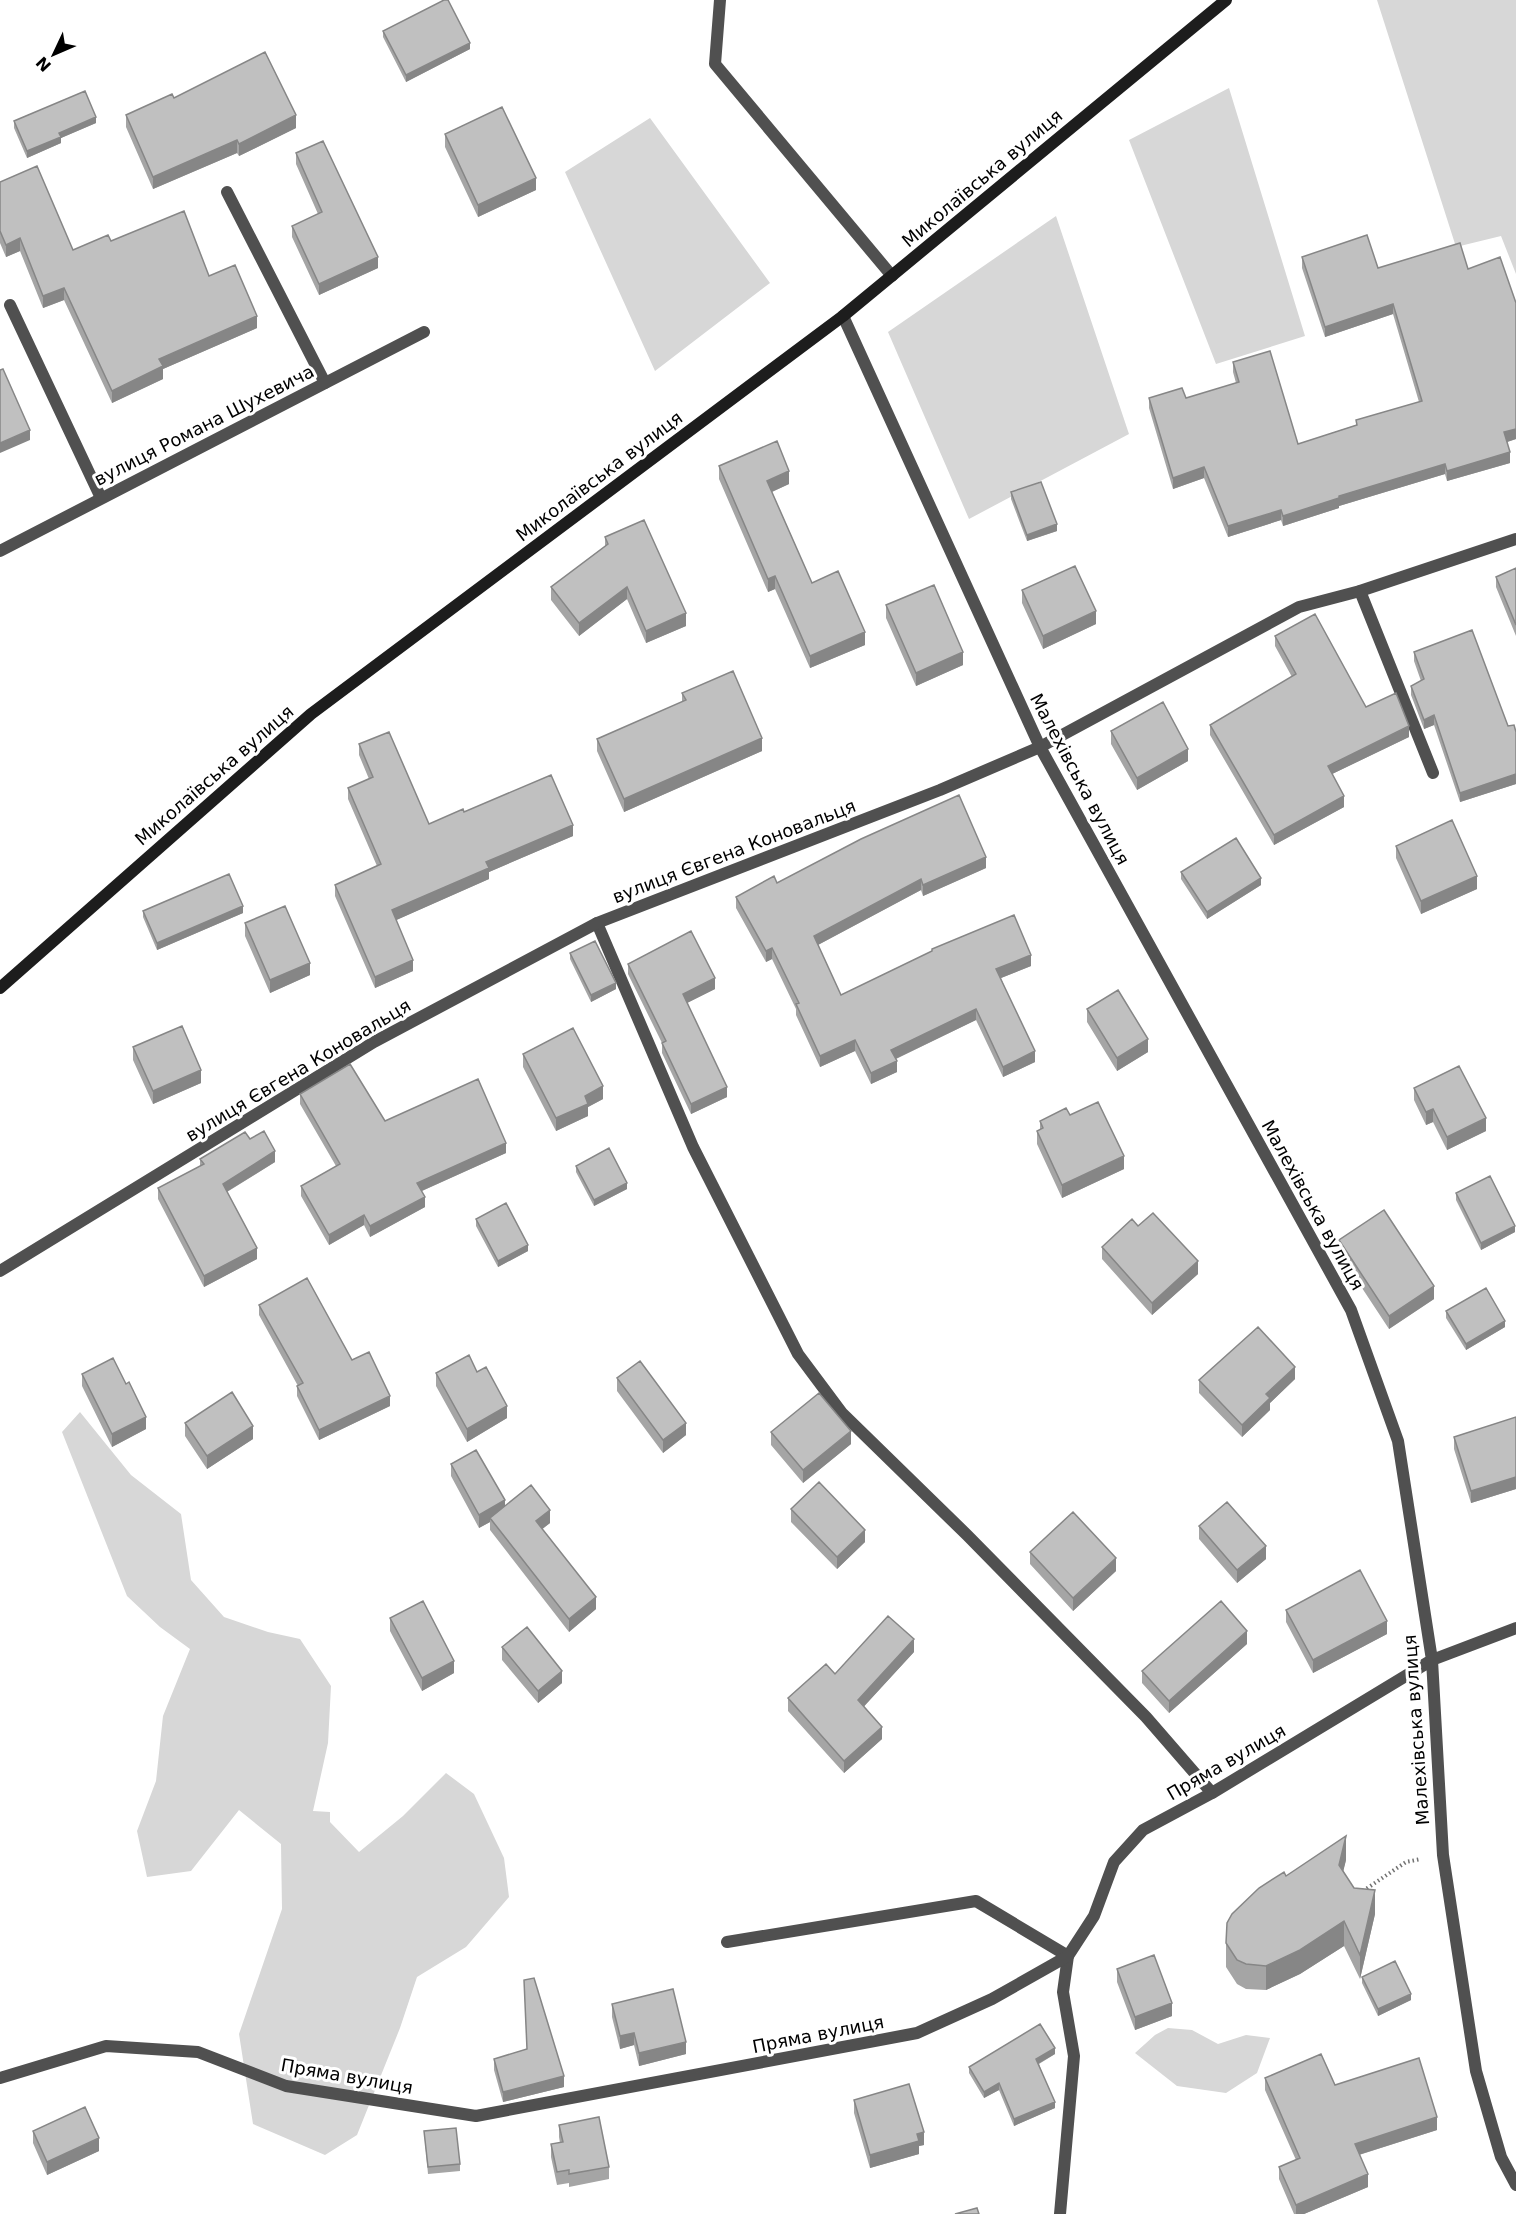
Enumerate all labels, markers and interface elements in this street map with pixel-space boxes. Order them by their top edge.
north arrow [24,24,84,84]
text: N [32,53,55,75]
street label: Миколаївська вулиця [898,105,1066,251]
street label: вулиця Романа Шухевича [91,360,317,490]
street label: Миколаївська вулиця [512,407,686,545]
street label: Малехівська вулиця [1026,690,1134,868]
street label: Миколаївська вулиця [131,701,297,849]
street label: вулиця Євгена Коновальця [609,795,859,907]
street label: вулиця Євгена Коновальця [182,994,414,1146]
street label: Малехівська вулиця [1257,1116,1369,1294]
street label: Малехівська вулиця [1399,1634,1433,1826]
street label: Пряма вулиця [1163,1719,1289,1805]
street label: Пряма вулиця [750,2011,886,2057]
street label: Пряма вулиця [279,2054,415,2098]

